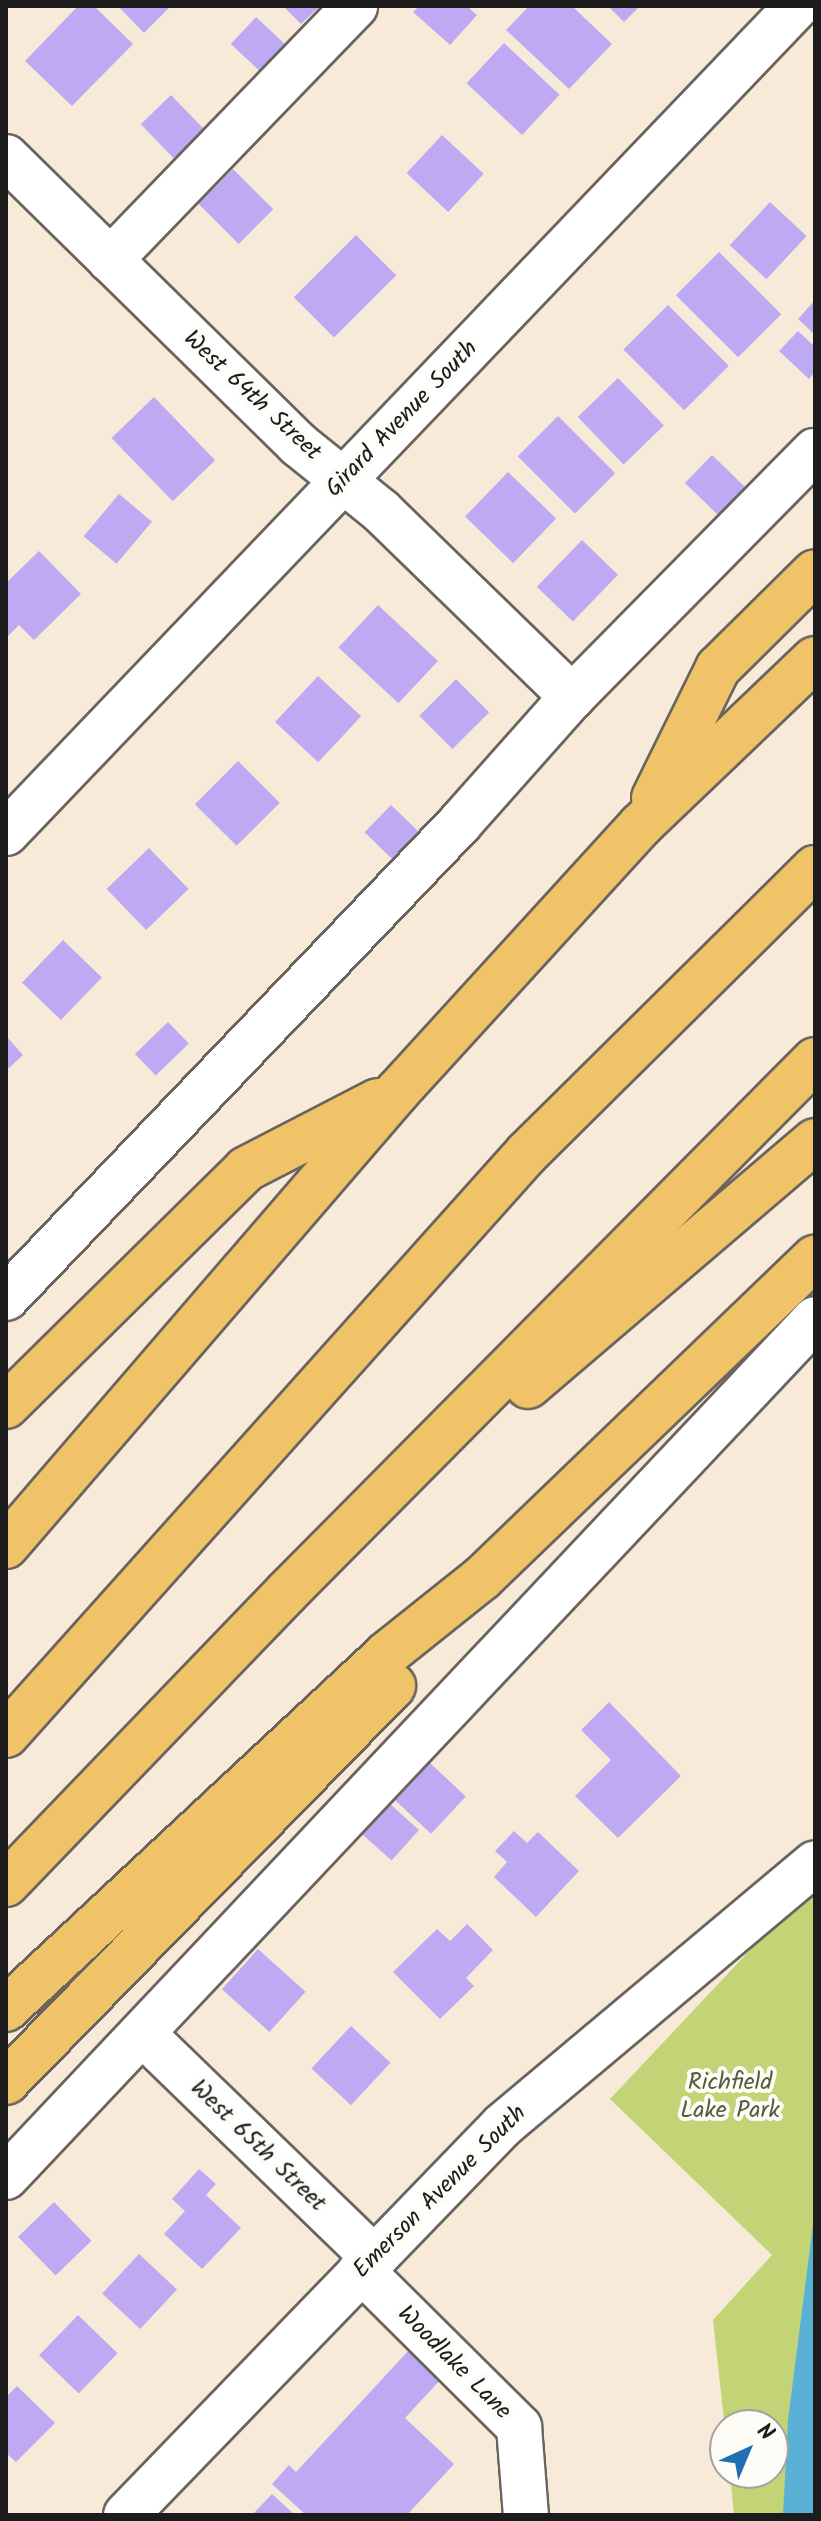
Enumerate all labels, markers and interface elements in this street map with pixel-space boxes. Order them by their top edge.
street label: West 64th Street [177,325,327,467]
street label: Girard Avenue South [320,335,484,503]
park label: Richfield Lake Park [680,2069,780,2125]
street label: West 65th Street [184,2074,332,2218]
street label: Emerson Avenue South [347,2099,533,2285]
street label: Woodlake Lane [391,2300,517,2426]
north arrow [709,2409,789,2489]
text: N [747,2415,782,2450]

